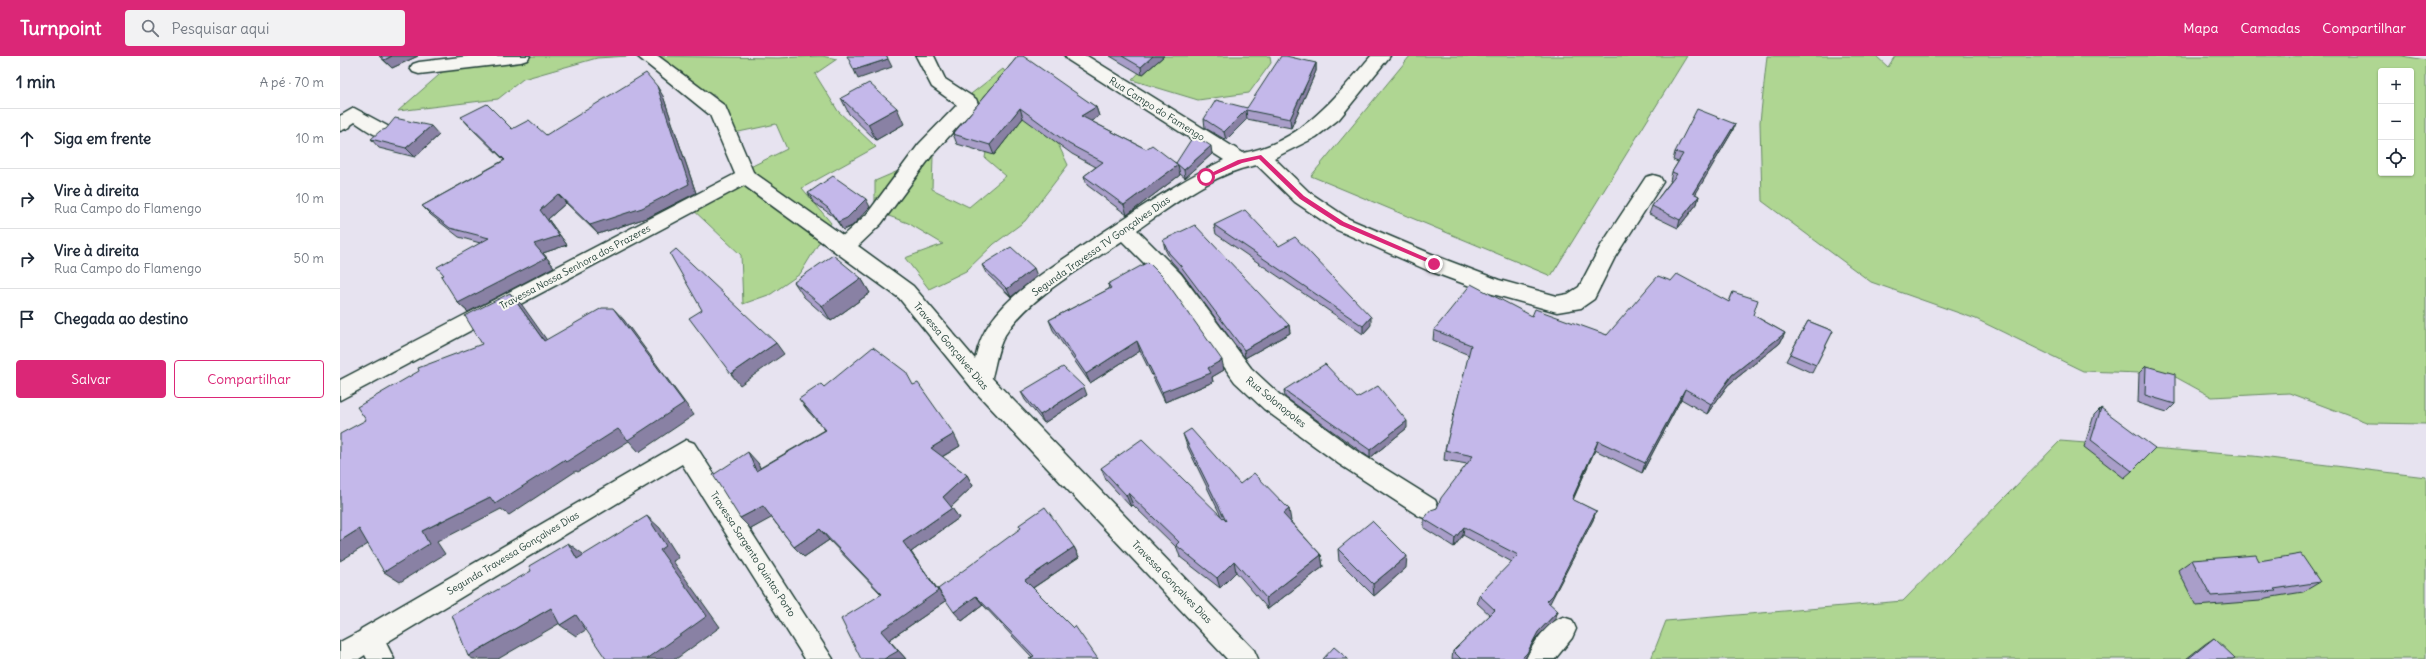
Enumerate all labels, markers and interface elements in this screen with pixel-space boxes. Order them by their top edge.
search box [125,10,405,46]
text: Turnpoint [20,16,101,40]
icon: search [139,17,161,39]
text: Pesquisar aqui [171,19,269,38]
text: Mapa [2183,19,2218,37]
text: Camadas [2240,19,2300,37]
text: Compartilhar [2322,19,2406,37]
map controls [2378,68,2414,176]
button: + [2378,68,2414,104]
text: 1 min [16,71,55,93]
text: A pé · 70 m [260,74,324,91]
street label: Rua Campo do Famengo [1107,74,1208,144]
button: − [2378,104,2414,140]
icon: ahead [16,128,38,150]
text: Siga em frente [54,129,151,148]
text: 10 m [296,130,324,147]
button: locate [2378,140,2414,176]
route start [1197,168,1215,186]
text: Vire à direita [54,181,139,200]
icon: right [16,188,38,210]
text: 10 m [296,190,324,207]
street label: Segunda Travessa TV Gonçalves Dias [1029,193,1173,299]
text: Rua Campo do Flamengo [54,200,202,217]
street label: Travessa Nossa Senhora dos Prazeres [497,221,653,312]
text: Vire à direita [54,241,139,260]
icon: right [16,248,38,270]
text: 50 m [293,250,324,267]
route end [1425,255,1443,273]
text: Rua Campo do Flamengo [54,260,202,277]
street label: Travessa Gonçalves Dias [911,300,992,393]
icon: arrive [16,308,38,330]
text: Chegada ao destino [54,309,188,328]
button: Salvar [16,360,166,398]
button: Compartilhar [174,360,324,398]
street label: Rua Solonopoles [1243,374,1309,431]
street label: Travessa Sargento Quintas Porto [708,489,799,619]
street label: Segunda Travessa Gonçalves Dias [444,508,582,598]
street label: Travessa Gonçalves Dias [1129,538,1215,626]

